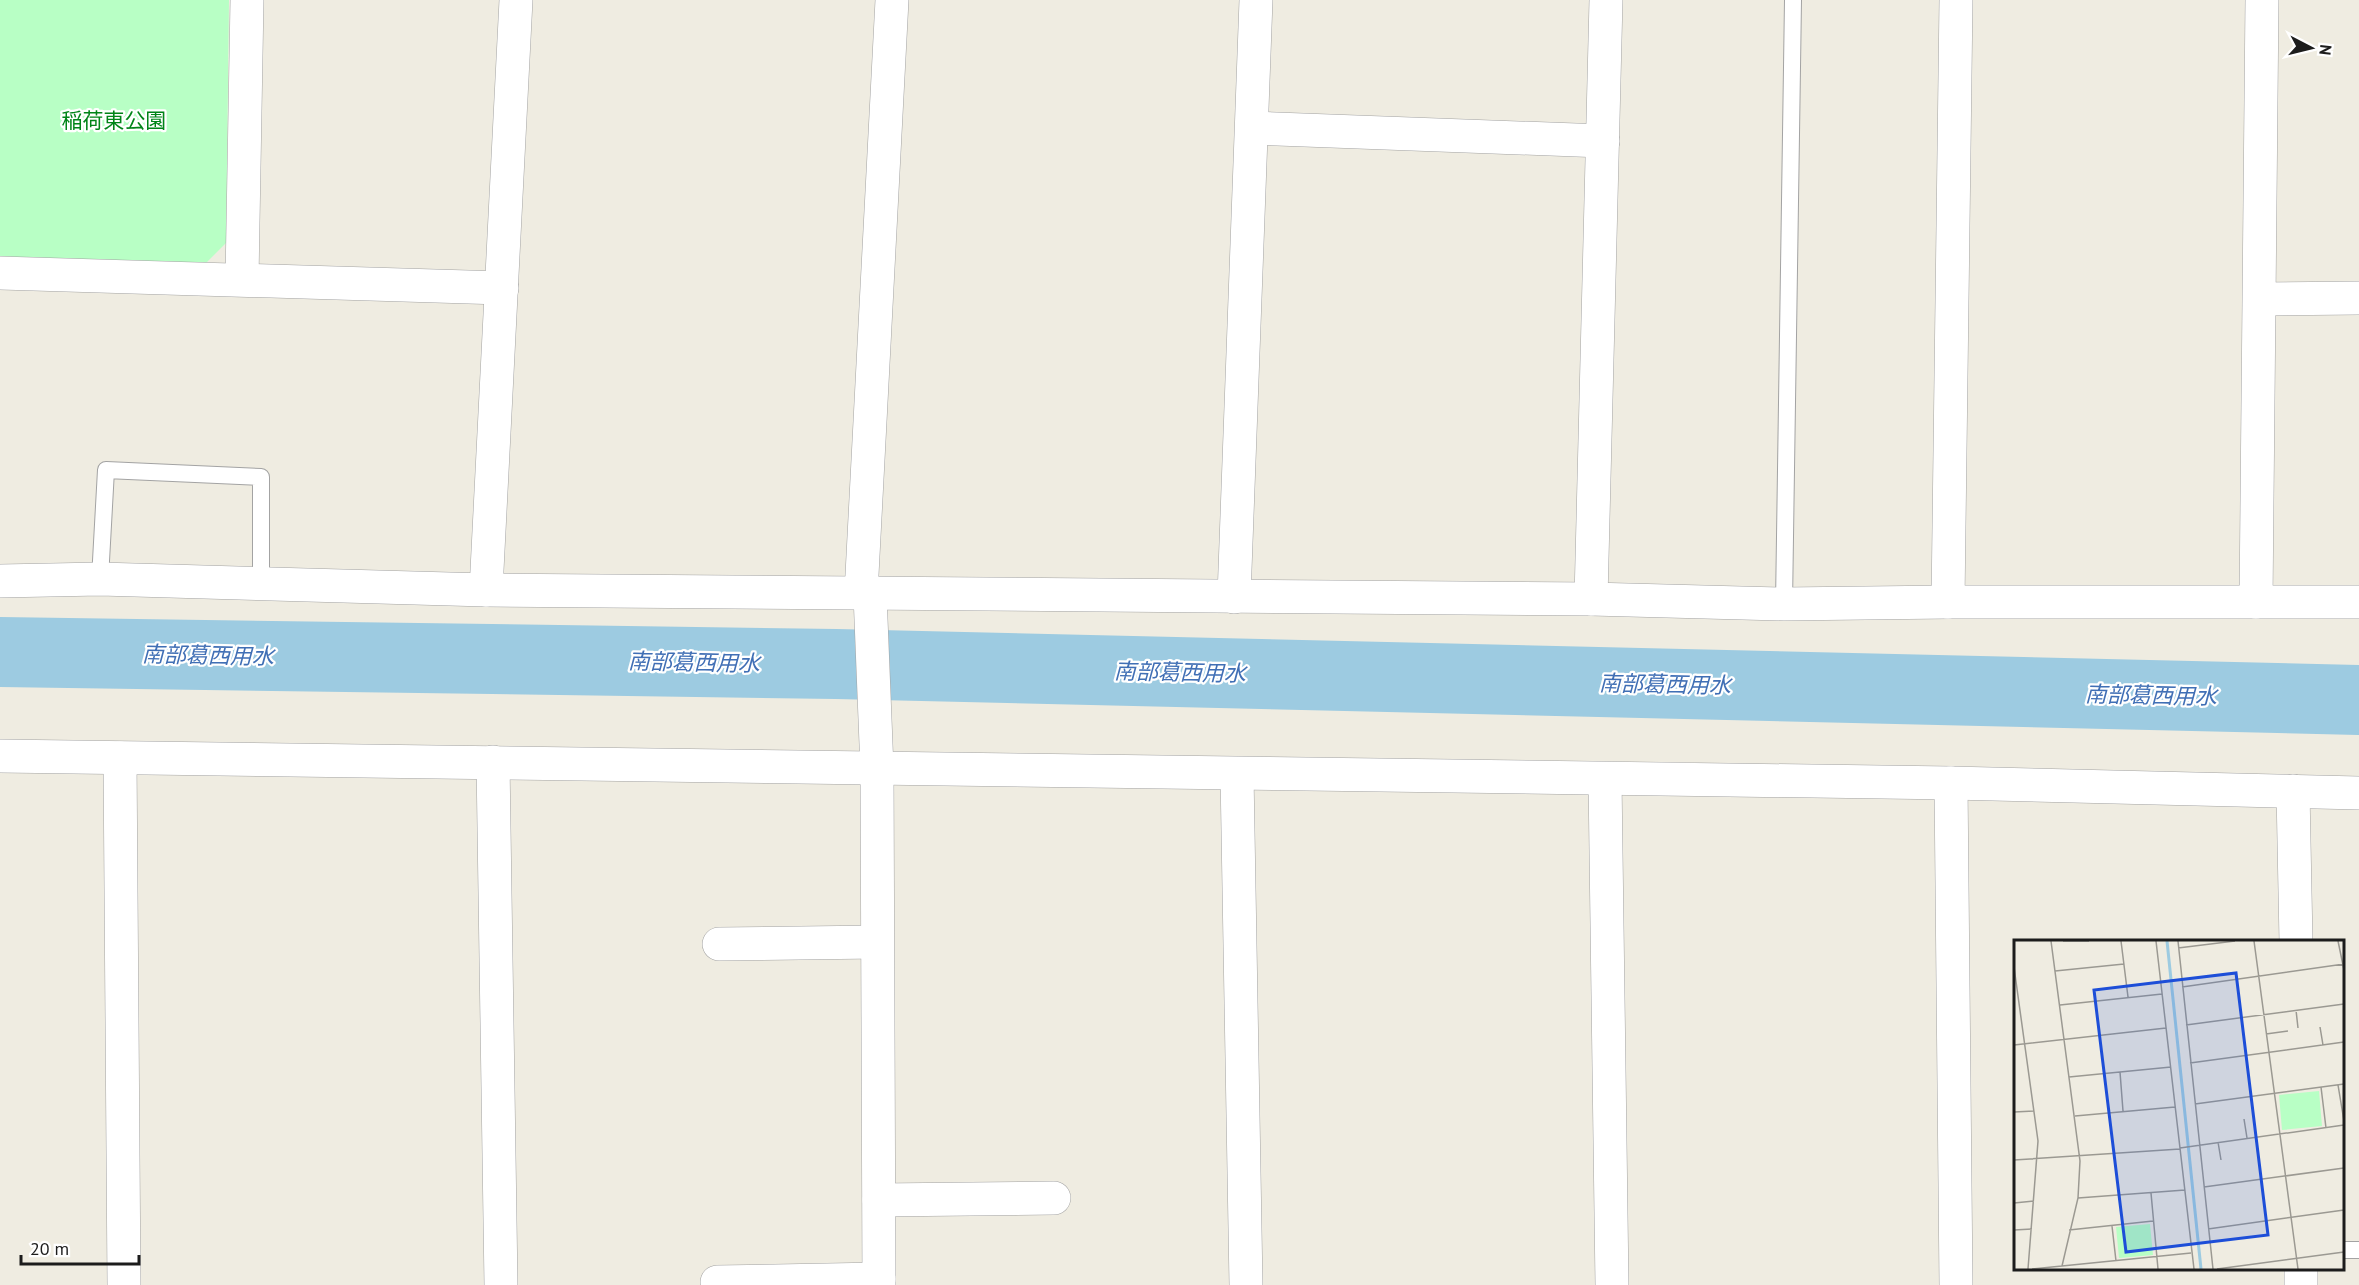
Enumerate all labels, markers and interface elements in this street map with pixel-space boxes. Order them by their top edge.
north arrow [2281,18,2341,78]
text: N [2315,43,2336,56]
park label: 稲荷東公園 [62,107,167,134]
water label: 南部葛西用水 [142,640,276,670]
water label: 南部葛西用水 [628,647,762,677]
water label: 南部葛西用水 [1114,657,1248,687]
water label: 南部葛西用水 [1599,669,1733,699]
water label: 南部葛西用水 [2085,680,2219,710]
inset map [2014,940,2344,1270]
scale bar [21,1228,140,1266]
text: 20 m [30,1237,69,1260]

